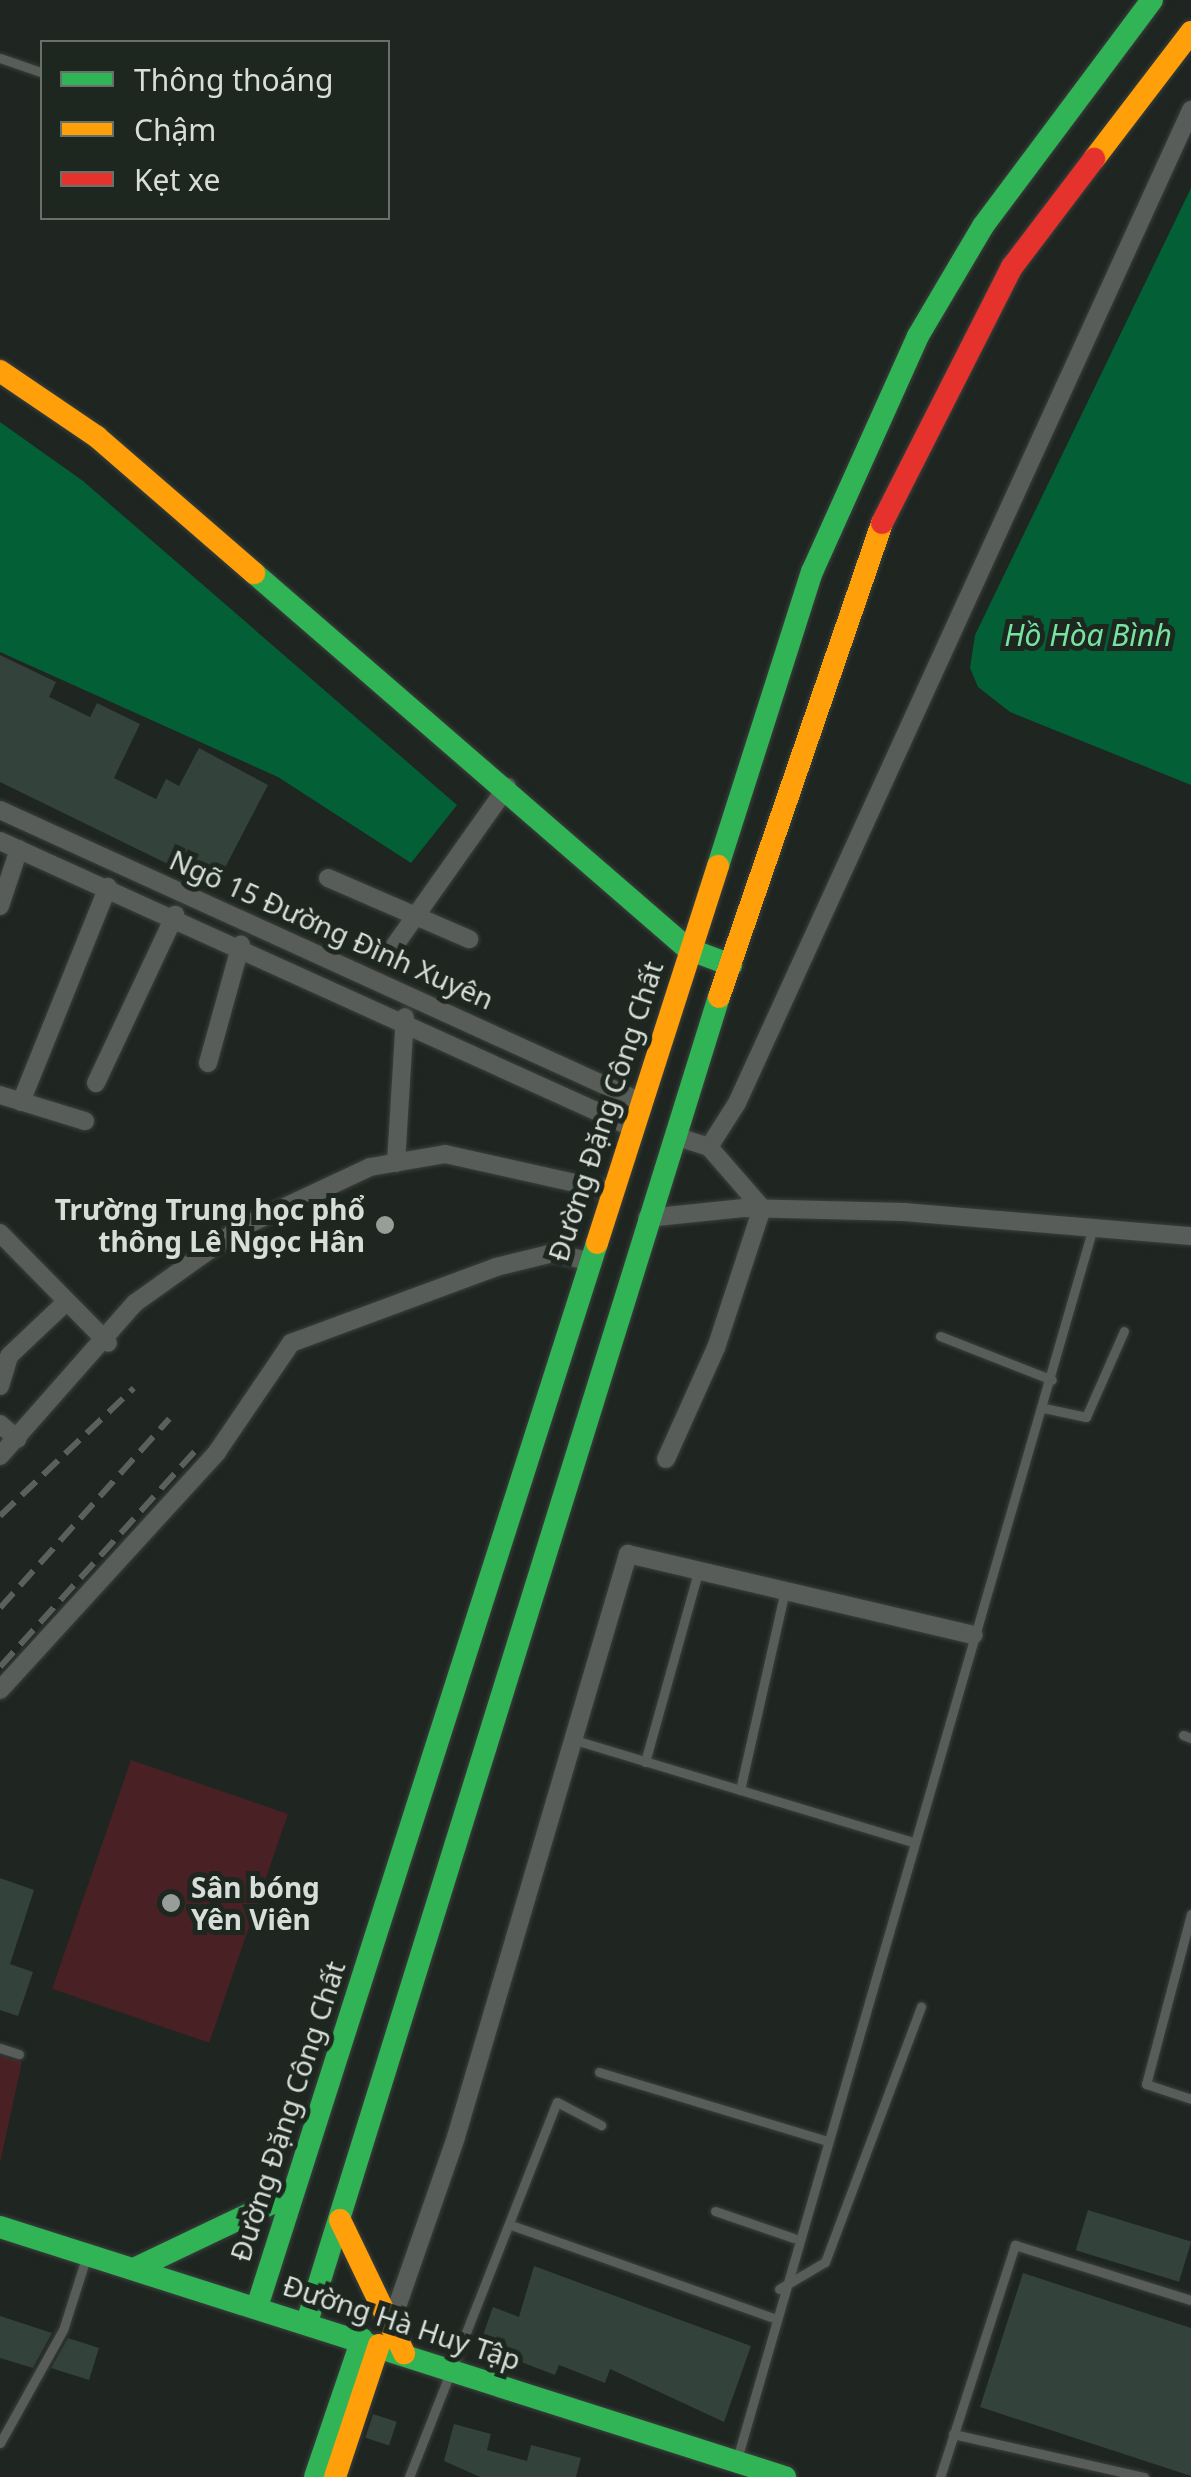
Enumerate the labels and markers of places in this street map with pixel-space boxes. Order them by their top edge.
place label: Trường Trung học phổ thông Lê Ngọc Hân [55,1192,365,1258]
marker: Trường Trung học phổ thông Lê Ngọc Hân [374,1214,396,1236]
place label: Sân bóng Yên Viên [191,1870,320,1936]
marker: Sân bóng Yên Viên [160,1892,182,1914]

